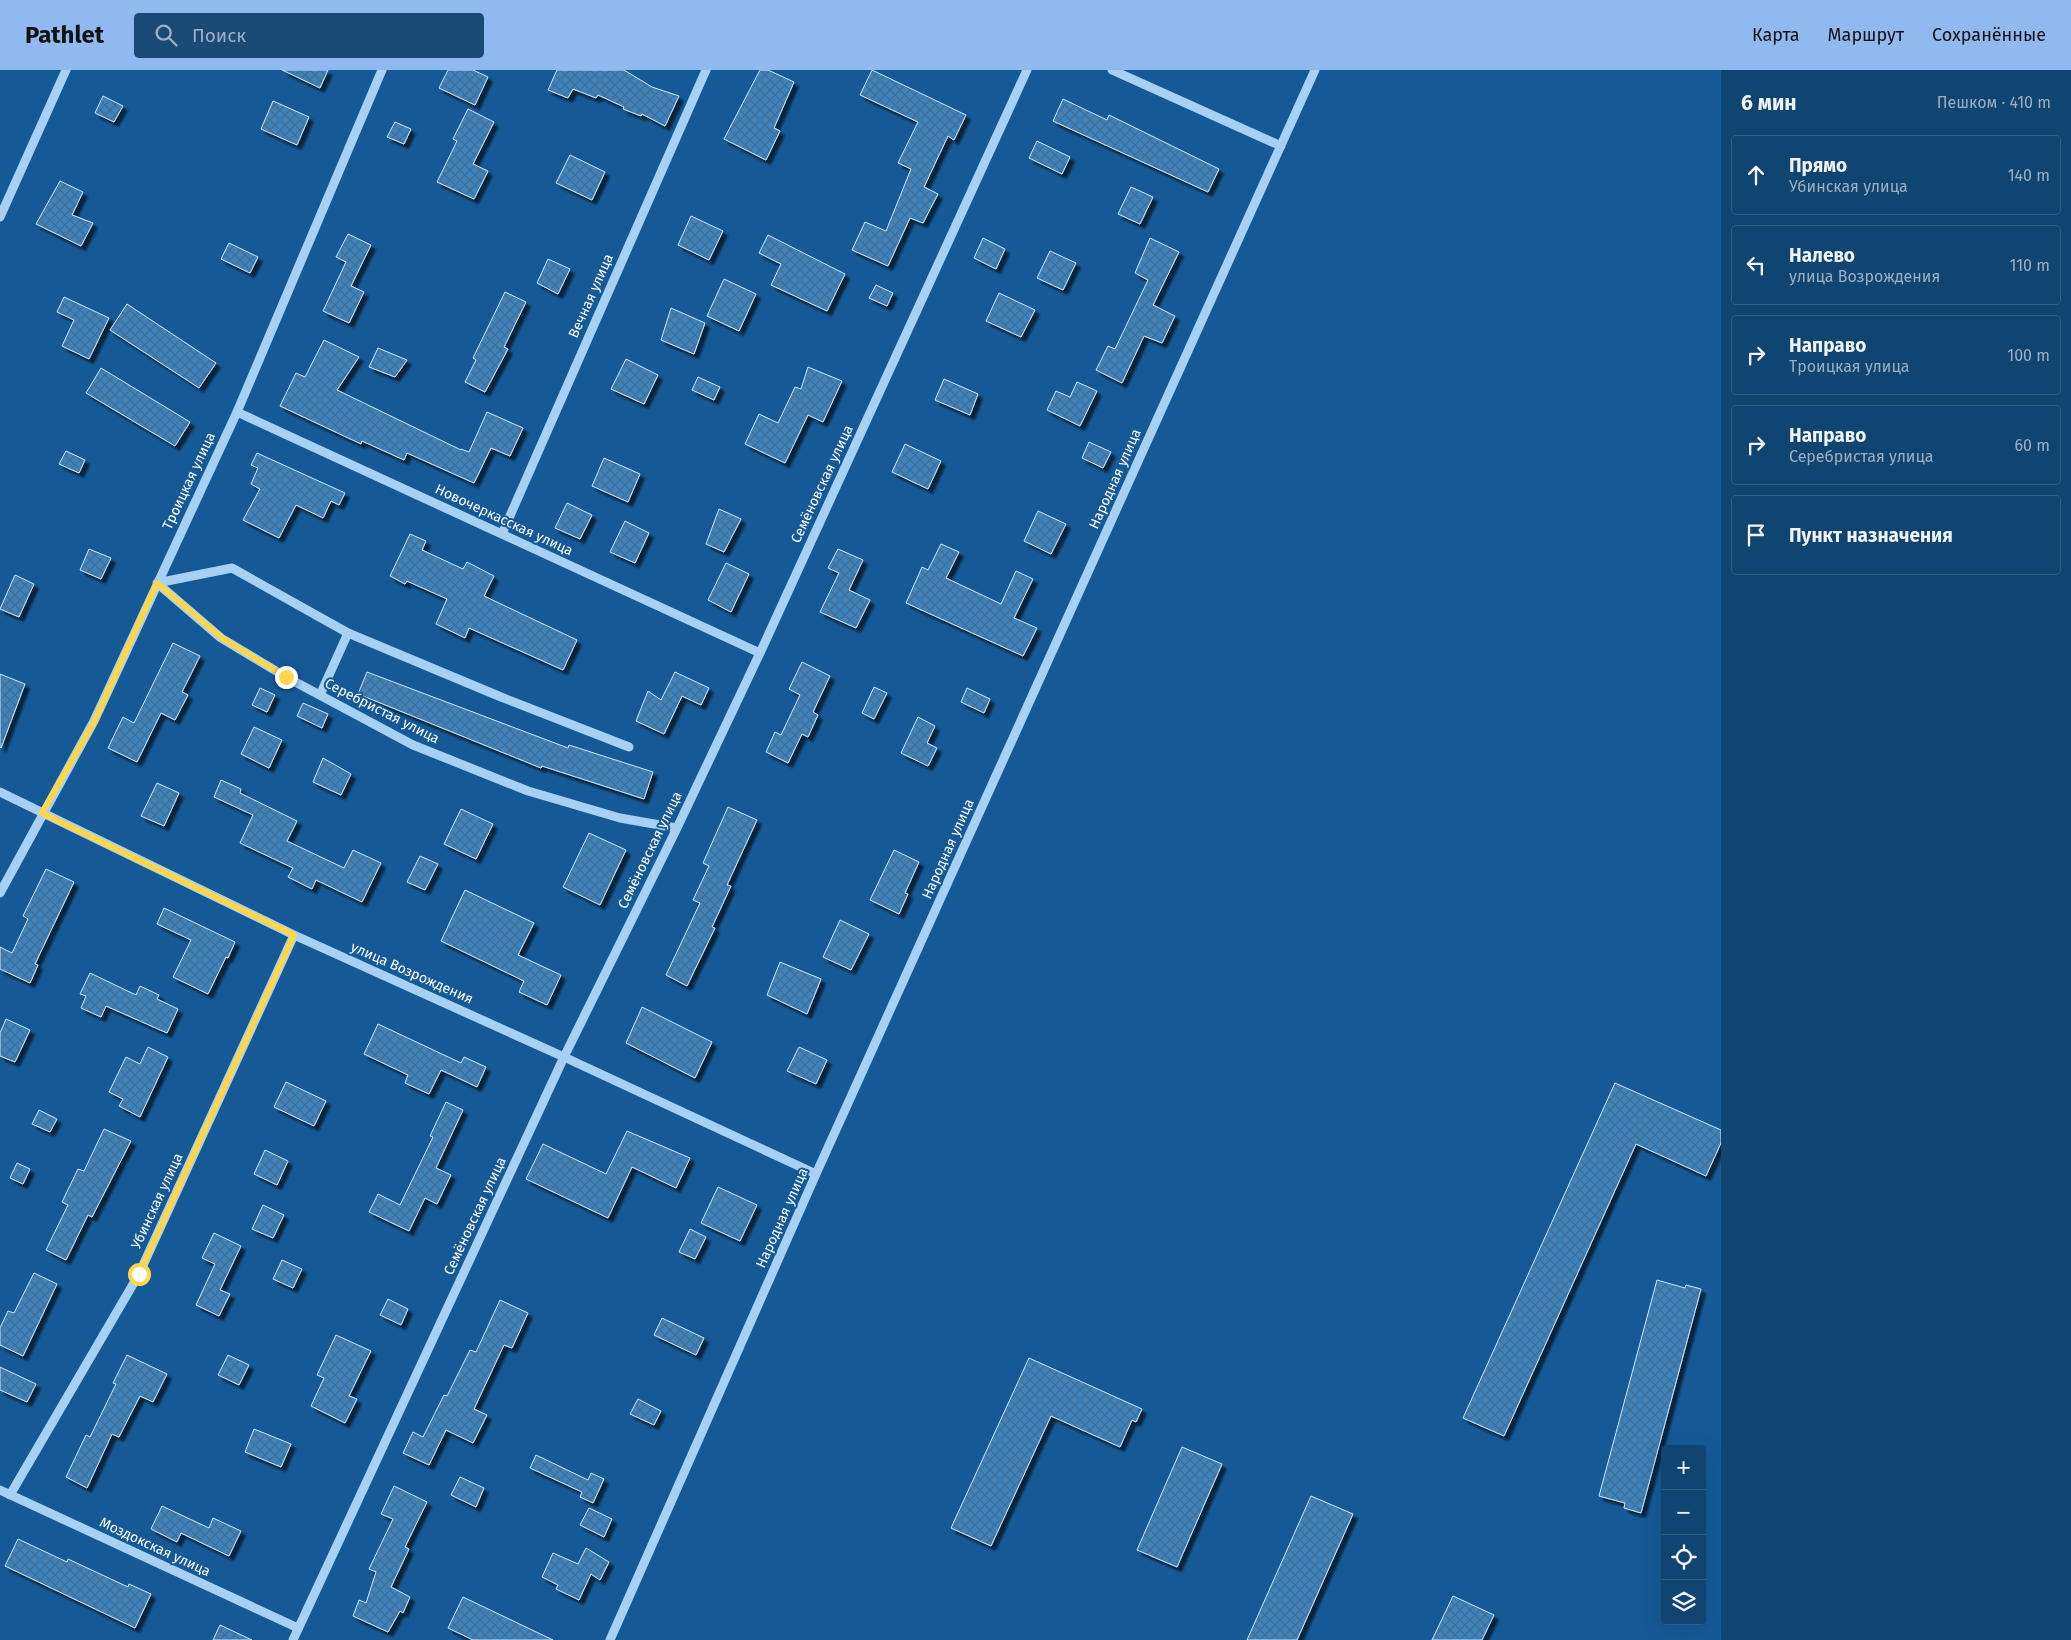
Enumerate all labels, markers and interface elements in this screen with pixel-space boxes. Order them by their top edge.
search box [134,13,484,58]
text: Pathlet [25,21,104,49]
icon: search [152,21,180,49]
text: Поиск [192,24,246,47]
text: Карта [1752,24,1800,46]
text: Маршрут [1828,24,1904,46]
text: Сохранённые [1932,24,2046,46]
text: 6 мин [1741,90,1797,116]
text: Пешком · 410 m [1937,93,2051,112]
text: Прямо [1789,154,1847,177]
icon: ahead [1742,161,1770,189]
text: 140 m [2008,166,2050,185]
text: Убинская улица [1789,177,1908,196]
text: Налево [1789,244,1855,267]
street label: Вечная улица [565,251,617,341]
icon: left [1742,251,1770,279]
text: 110 m [2009,256,2050,275]
text: улица Возрождения [1789,267,1940,286]
text: Направо [1789,334,1866,357]
icon: right [1742,341,1770,369]
text: 100 m [2007,346,2050,365]
text: Троицкая улица [1789,357,1909,376]
street label: Семёновская улица [787,422,857,546]
text: Направо [1789,424,1866,447]
street label: Народная улица [1085,426,1145,532]
street label: Троицкая улица [159,430,219,532]
icon: right [1742,431,1770,459]
text: 60 m [2015,436,2050,455]
text: Серебристая улица [1789,447,1934,466]
street label: Новочеркасская улица [432,481,576,559]
icon: arrive [1742,521,1770,549]
text: Пункт назначения [1789,524,1953,547]
route end [275,666,298,689]
street label: Серебристая улица [322,675,442,747]
street label: Семёновская улица [614,789,686,911]
street label: Народная улица [918,796,978,902]
street label: улица Возрождения [348,938,476,1008]
street label: Убинская улица [127,1150,187,1252]
street label: Семёновская улица [440,1154,510,1278]
street label: Народная улица [752,1165,812,1271]
route start [128,1263,151,1286]
map controls [1661,1445,1706,1625]
button: + [1661,1445,1706,1490]
button: − [1661,1490,1706,1535]
street label: Моздокская улица [97,1514,213,1580]
button: locate [1661,1535,1706,1580]
button: layers [1661,1580,1706,1625]

